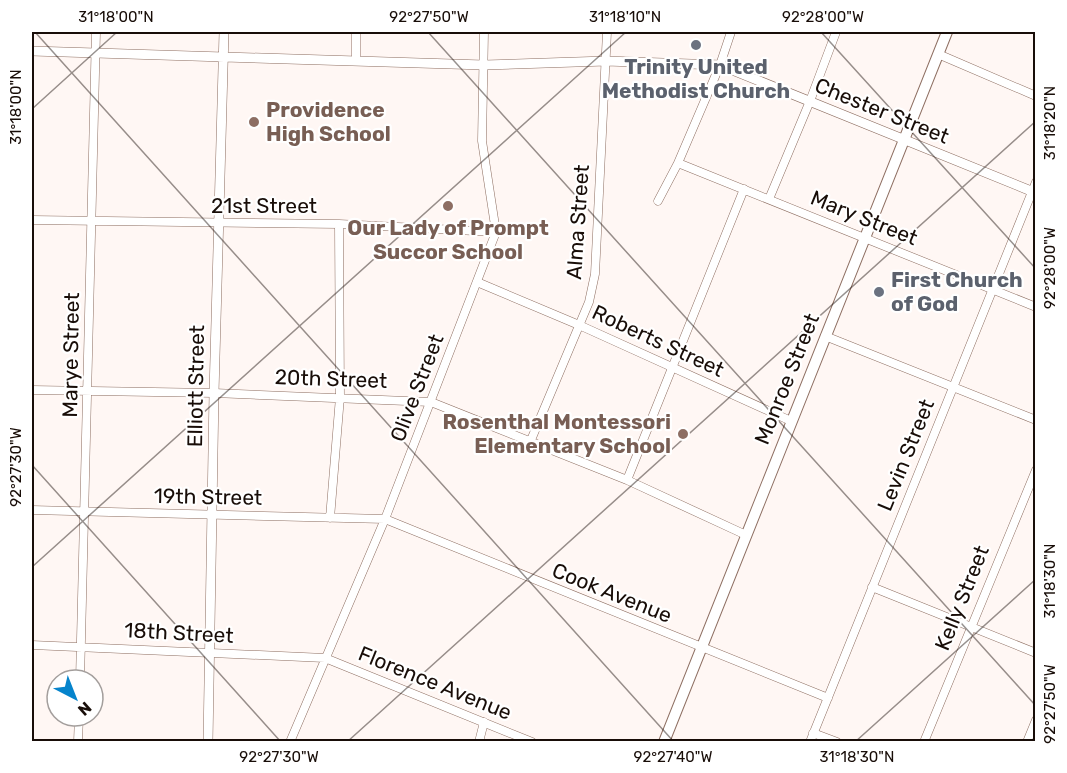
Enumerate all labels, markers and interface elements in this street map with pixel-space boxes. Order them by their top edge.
text: 31°18'00"N [78,8,154,26]
text: 92°27'50"W [389,8,469,26]
text: 31°18'10"N [589,8,661,26]
text: 92°28'00"W [782,8,864,26]
marker: Trinity United Methodist Church [689,38,703,52]
place label: Trinity United Methodist Church [602,54,790,103]
text: 31°18'00"N [7,69,25,145]
street label: Chester Street [811,72,953,149]
text: 31°18'20"N [1041,86,1059,160]
place label: Providence High School [266,97,391,146]
marker: Providence High School [247,115,261,129]
street label: Alma Street [561,164,594,280]
street label: Mary Street [807,185,921,250]
street label: 21st Street [211,193,317,218]
marker: Our Lady of Prompt Succor School [441,199,455,213]
place label: Our Lady of Prompt Succor School [347,215,549,264]
text: 92°28'00"W [1041,227,1059,309]
place label: First Church of God [891,267,1023,316]
marker: First Church of God [872,285,886,299]
street label: Marye Street [57,292,84,418]
street label: Roberts Street [588,299,728,382]
street label: Monroe Street [749,310,824,448]
street label: Elliott Street [182,325,209,447]
street label: Olive Street [385,330,448,445]
street label: 20th Street [274,364,388,393]
street label: Levin Street [872,395,939,514]
place label: Rosenthal Montessori Elementary School [443,409,671,458]
text: 92°27'30"W [7,427,25,507]
marker: Rosenthal Montessori Elementary School [676,427,690,441]
street label: 19th Street [154,483,262,510]
street label: Kelly Street [929,542,994,654]
text: 31°18'30"N [1041,544,1059,618]
street label: Cook Avenue [549,557,676,628]
street label: 18th Street [124,617,234,648]
street label: Florence Avenue [355,640,516,725]
text: 92°27'50"W [1041,664,1059,744]
north arrow [45,668,105,728]
text: N [74,698,95,720]
text: 92°27'30"W [239,748,319,766]
text: 92°27'40"W [634,748,712,766]
text: 31°18'30"N [820,748,894,766]

